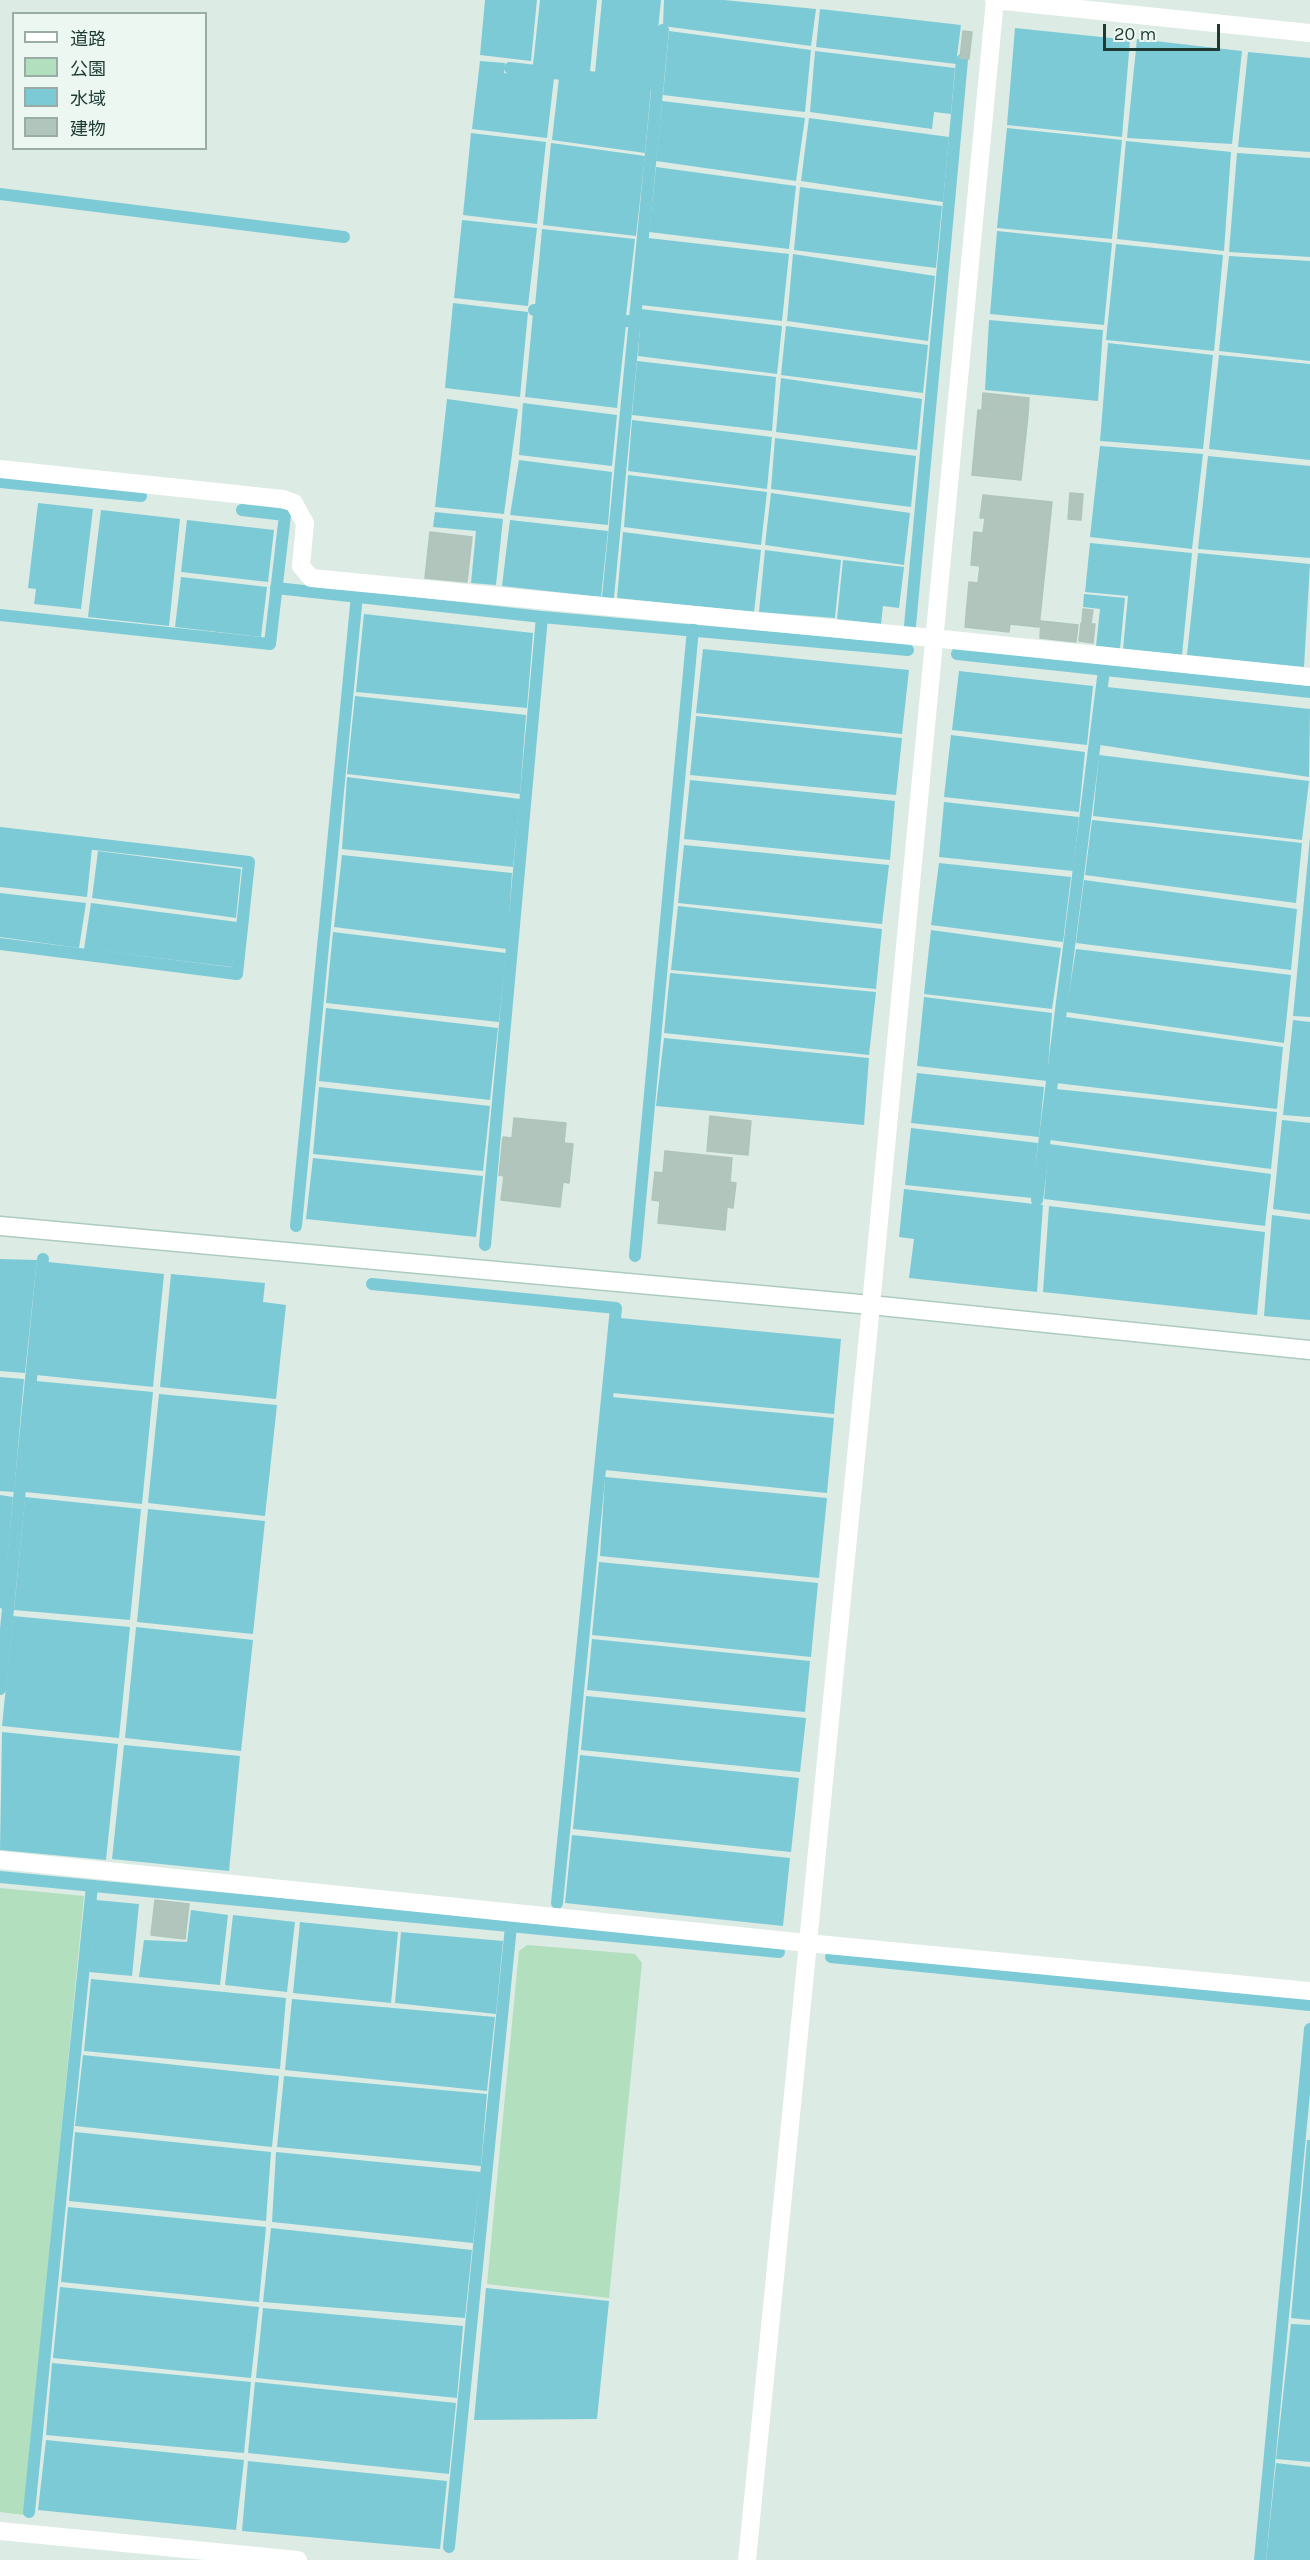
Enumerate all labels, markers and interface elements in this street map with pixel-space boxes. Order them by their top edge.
legend [12,12,207,150]
scale bar [1106,12,1223,50]
text: 20 m [1114,23,1156,45]
text: 道路 [70,28,106,50]
text: 公園 [70,58,106,80]
text: 水域 [70,88,106,110]
text: 建物 [70,118,106,140]

